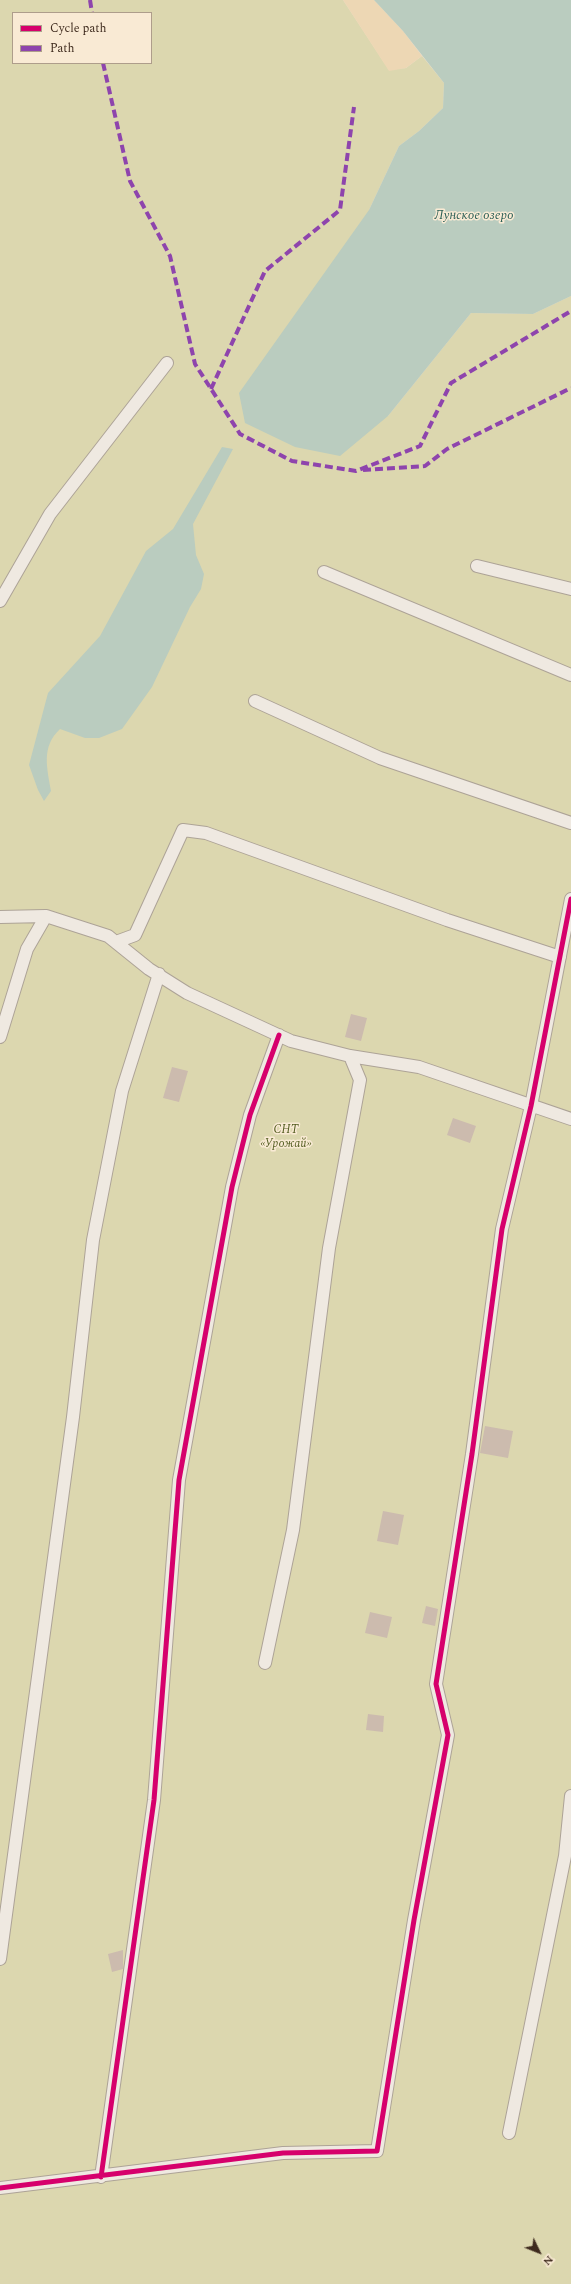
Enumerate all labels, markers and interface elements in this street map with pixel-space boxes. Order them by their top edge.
legend [12,12,152,64]
text: Cycle path [50,19,107,38]
text: Path [50,39,75,58]
water label: Лунское озеро [434,208,514,224]
park label: СНТ «Урожай» [261,1124,311,1152]
north arrow [519,2232,559,2272]
text: N [539,2251,557,2270]

